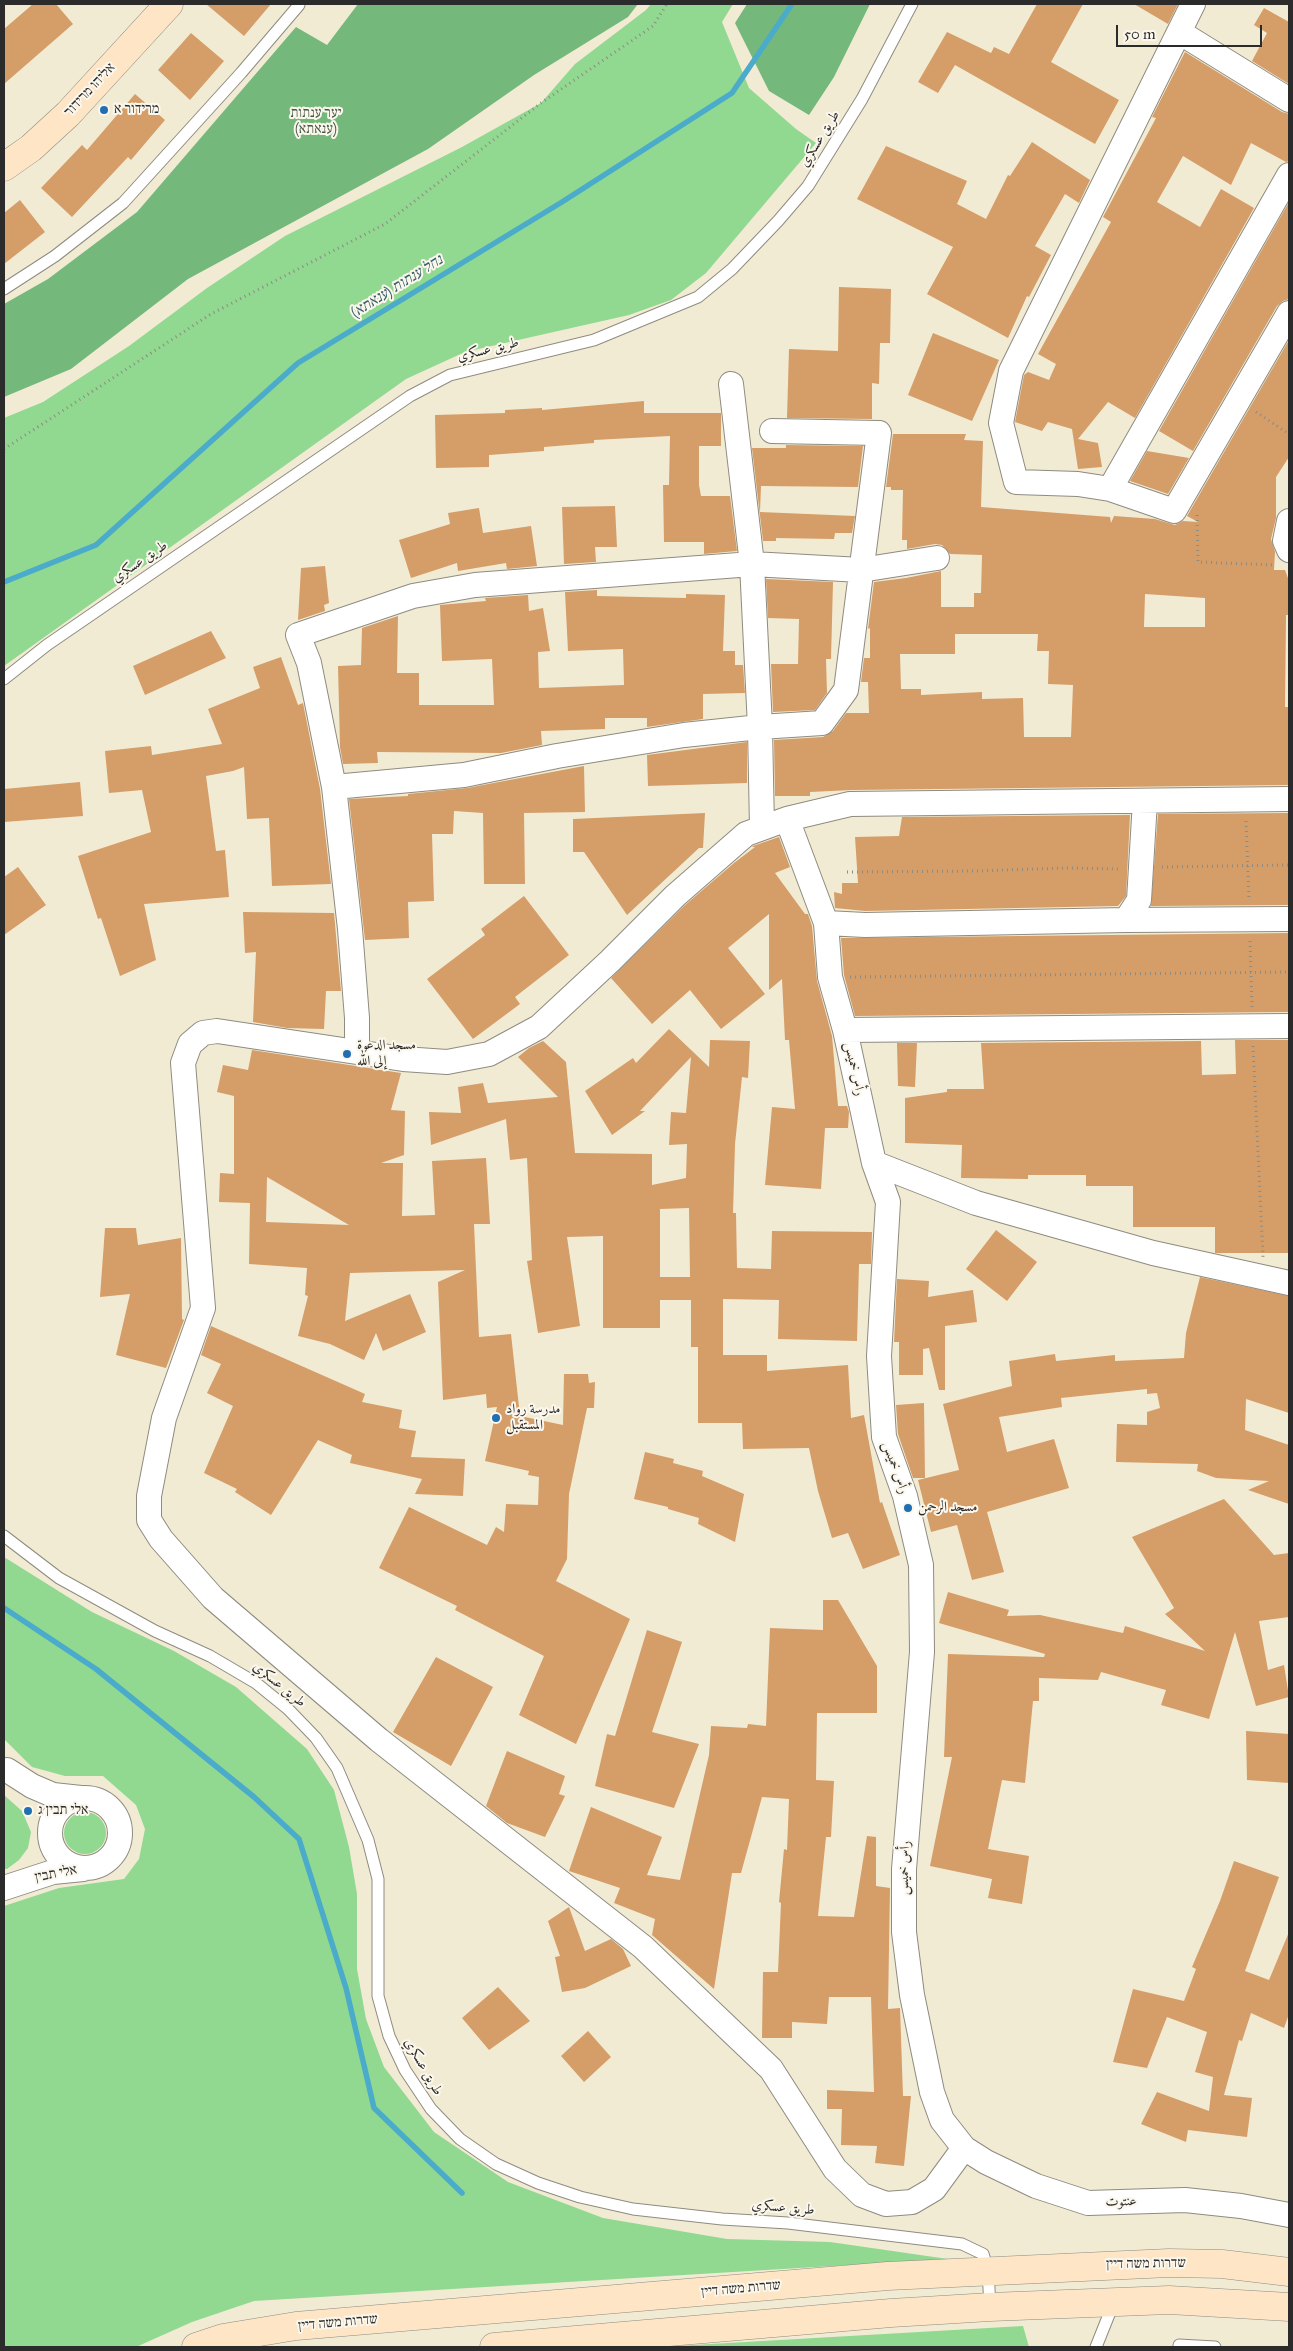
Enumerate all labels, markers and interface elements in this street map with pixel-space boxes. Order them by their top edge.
scale bar [1118,15,1264,47]
text: 50 m [1124,25,1156,43]
street label: אליהו מרידור [61,60,119,120]
place label: מרידור א [114,102,159,118]
marker: מרידור א [98,104,110,116]
park label: יער ענתות (ענאתא) [291,106,341,138]
street label: طريق عسكري [796,108,844,170]
water label: נחל ענתות (ענאתא) [348,252,446,322]
street label: طريق عسكري [455,334,521,366]
street label: طريق عسكري [109,537,171,587]
place label: مسجد الدعوة إلى الله [357,1038,416,1070]
street label: رأس خميس [840,1041,868,1097]
marker: مسجد الدعوة إلى الله [341,1048,353,1060]
place label: مدرسة رواد المستقبل [506,1402,560,1434]
marker: مدرسة رواد المستقبل [490,1412,502,1424]
street label: رأس خميس [878,1439,912,1497]
place label: مسجد الرحمن [918,1500,977,1516]
marker: مسجد الرحمن [902,1502,914,1514]
street label: طريق عسكري [249,1659,309,1711]
place label: אלי תבין ג [38,1803,89,1819]
marker: אלי תבין ג [22,1805,34,1817]
street label: رأس خميس [896,1840,914,1896]
street label: אלי תבין [33,1862,79,1886]
street label: طريق عسكري [400,2035,446,2099]
street label: عنتوت [1105,2193,1137,2211]
street label: طريق عسكري [751,2197,815,2219]
street label: שדרות משה דיין [1106,2255,1186,2273]
street label: שדרות משה דיין [701,2277,781,2301]
street label: שדרות משה דיין [298,2311,378,2335]

